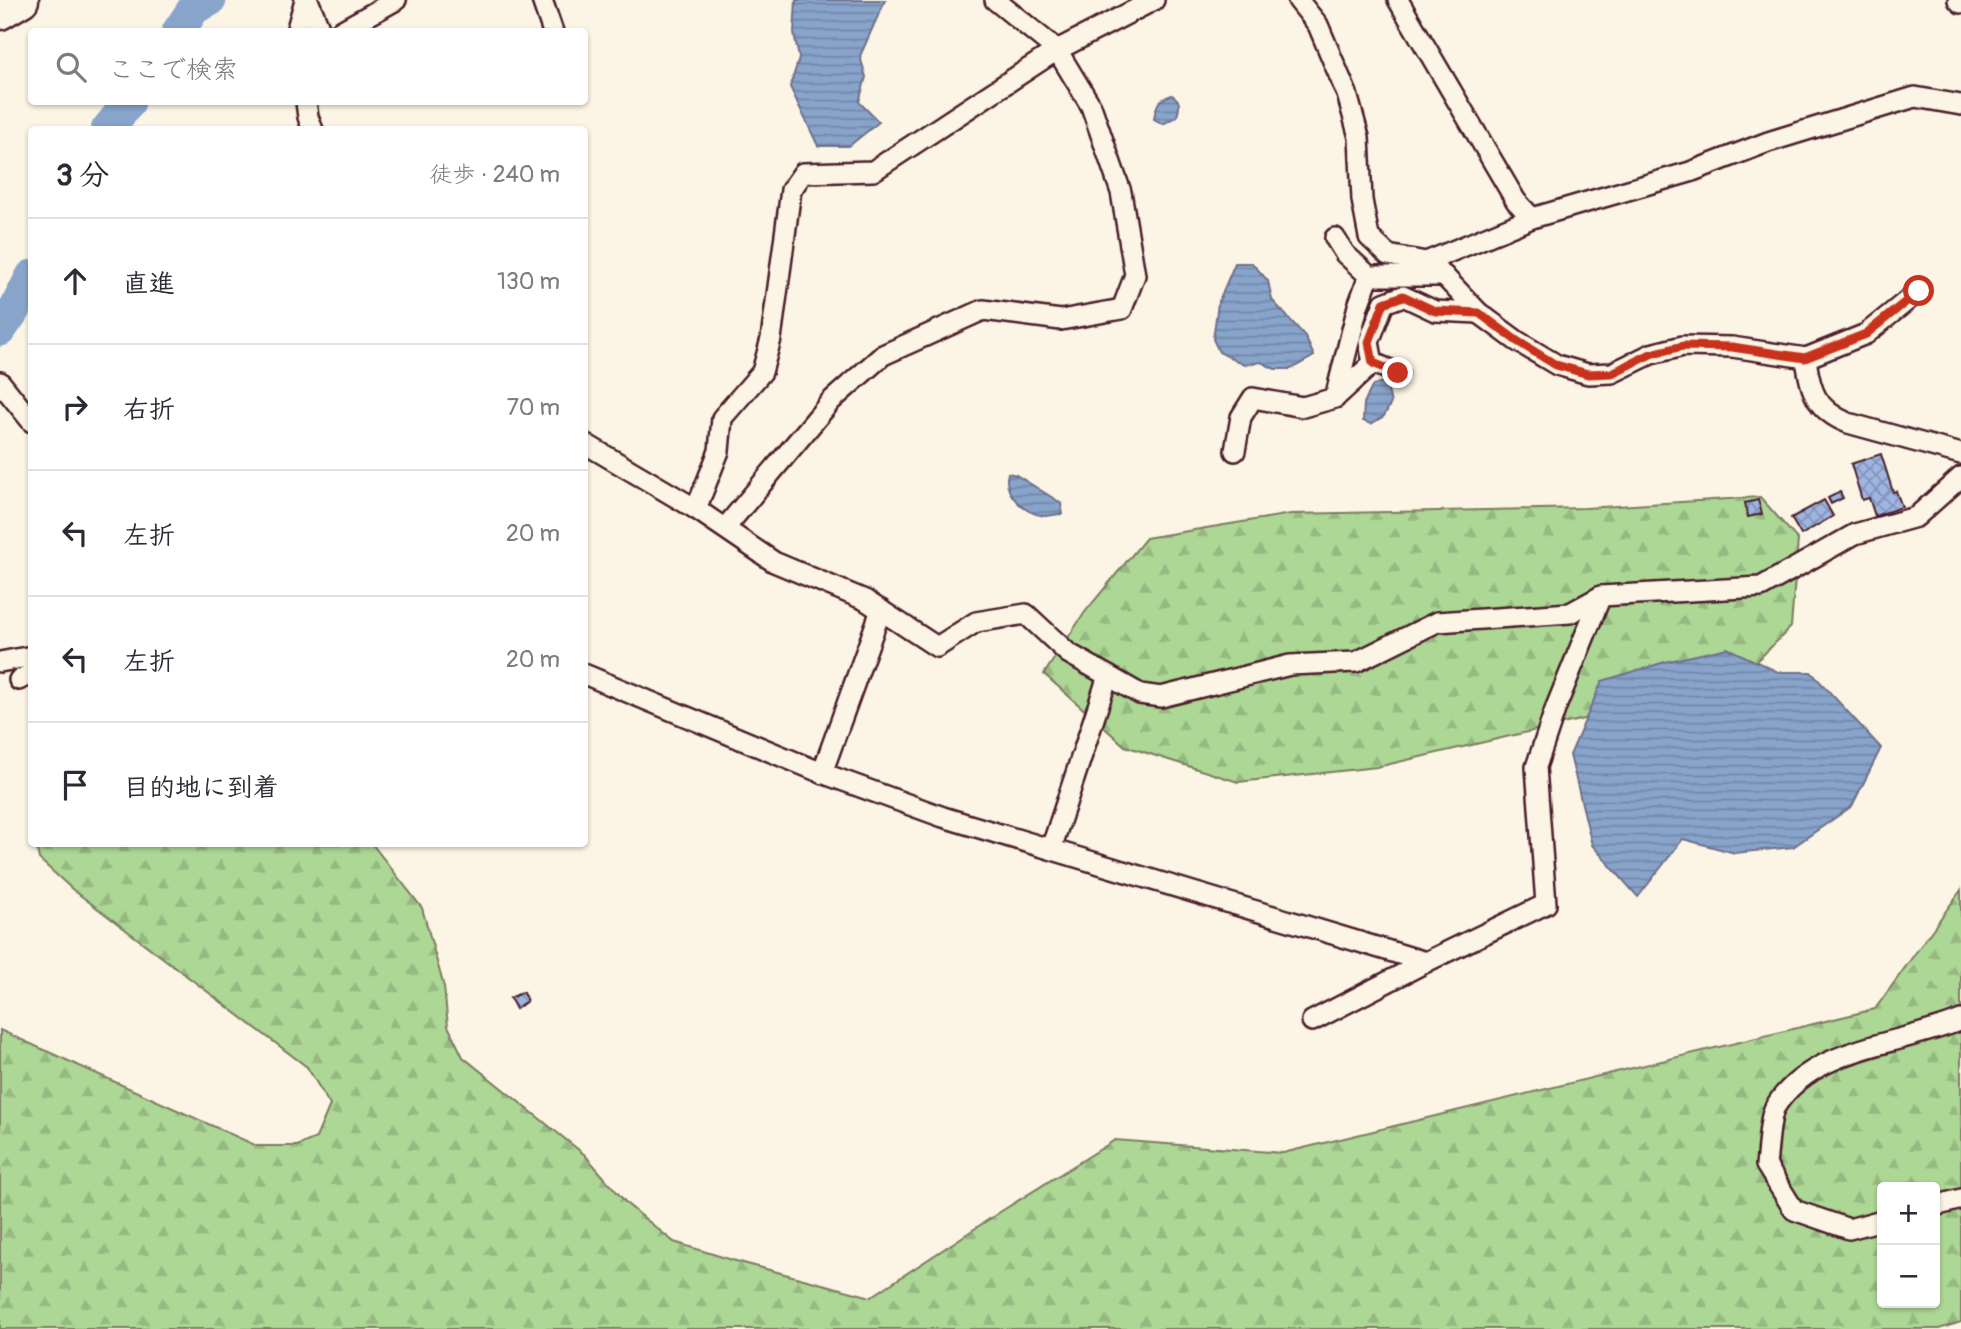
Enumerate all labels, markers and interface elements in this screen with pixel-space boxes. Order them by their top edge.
search box [28,28,588,105]
icon: search [52,48,90,86]
text: ここで検索 [108,54,238,86]
text: 3 分 [56,157,109,194]
text: 徒歩 · 240 m [429,160,560,189]
icon: ahead [56,262,94,300]
text: 130 m [497,267,560,296]
text: 直進 [123,268,175,300]
route start [1903,275,1934,306]
route end [1382,357,1413,388]
icon: right [56,388,94,426]
text: 70 m [507,393,560,422]
text: 右折 [123,394,175,426]
icon: left [56,514,94,552]
text: 20 m [506,519,560,548]
text: 左折 [123,520,175,552]
icon: left [56,640,94,678]
text: 20 m [506,645,560,674]
text: 左折 [123,646,175,678]
icon: arrive [56,766,94,804]
text: 目的地に到着 [123,772,279,804]
map controls [1877,1182,1940,1308]
button: + [1877,1182,1940,1245]
button: − [1877,1245,1940,1308]

